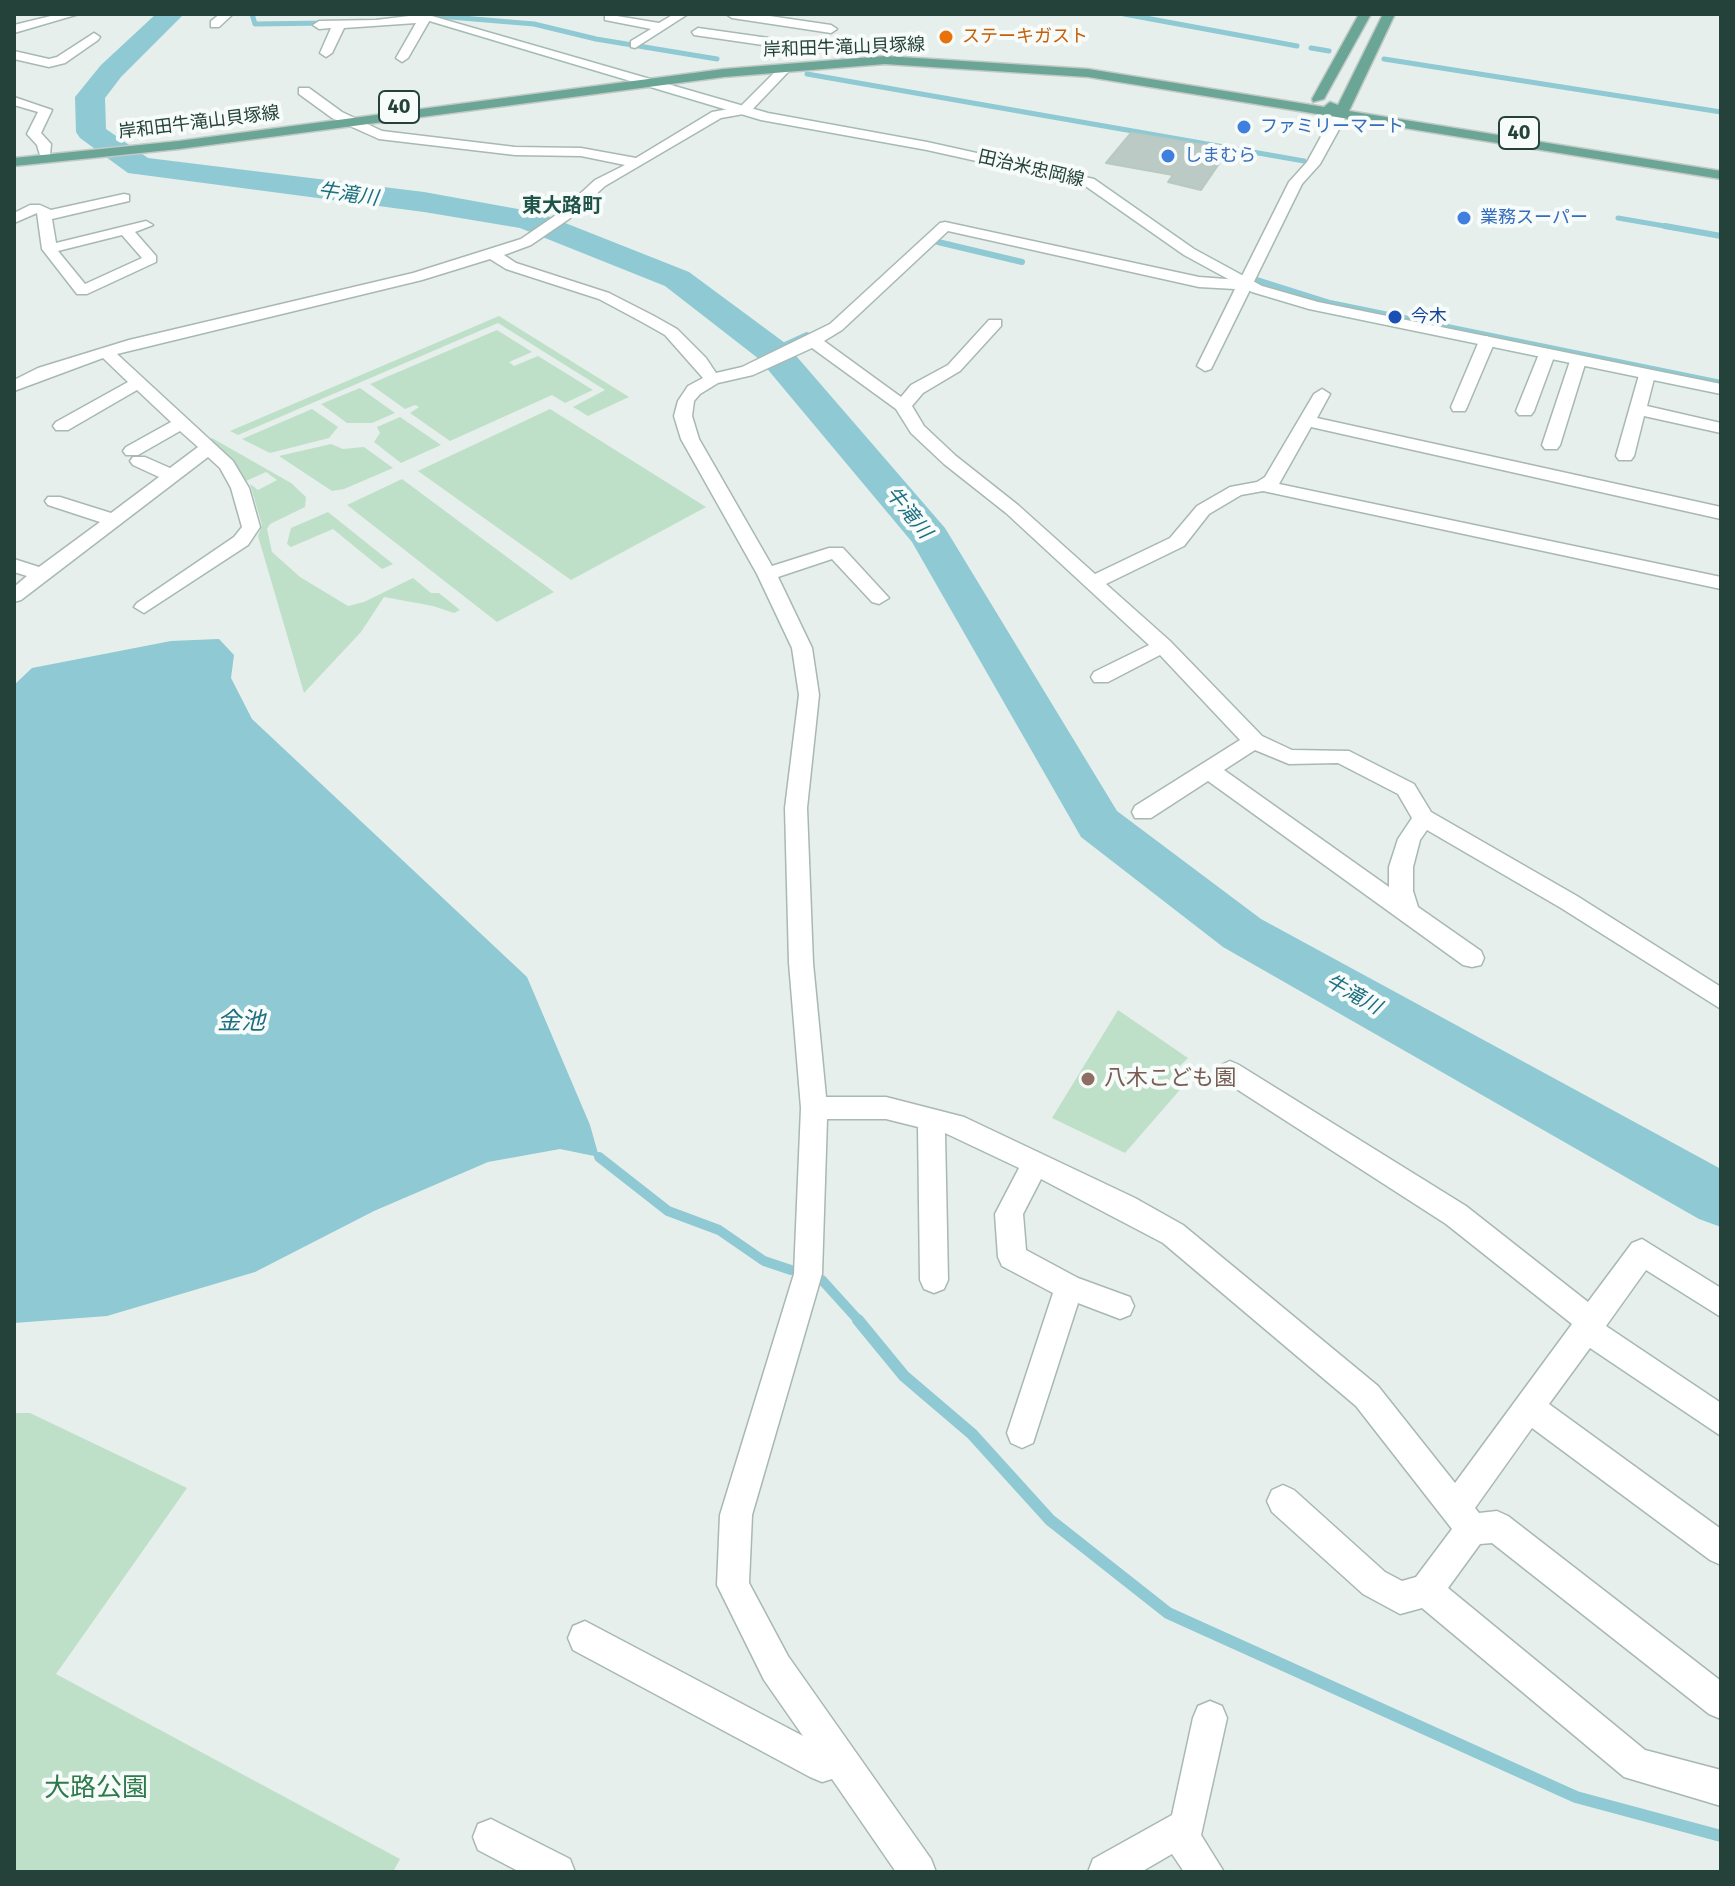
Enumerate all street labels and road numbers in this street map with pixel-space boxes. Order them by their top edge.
street label: 岸和田牛滝山貝塚線 [763,34,925,62]
road number: 40 [379,91,419,123]
street label: 岸和田牛滝山貝塚線 [117,102,281,144]
road number: 40 [1499,117,1539,149]
street label: 田治米忠岡線 [976,146,1086,192]

